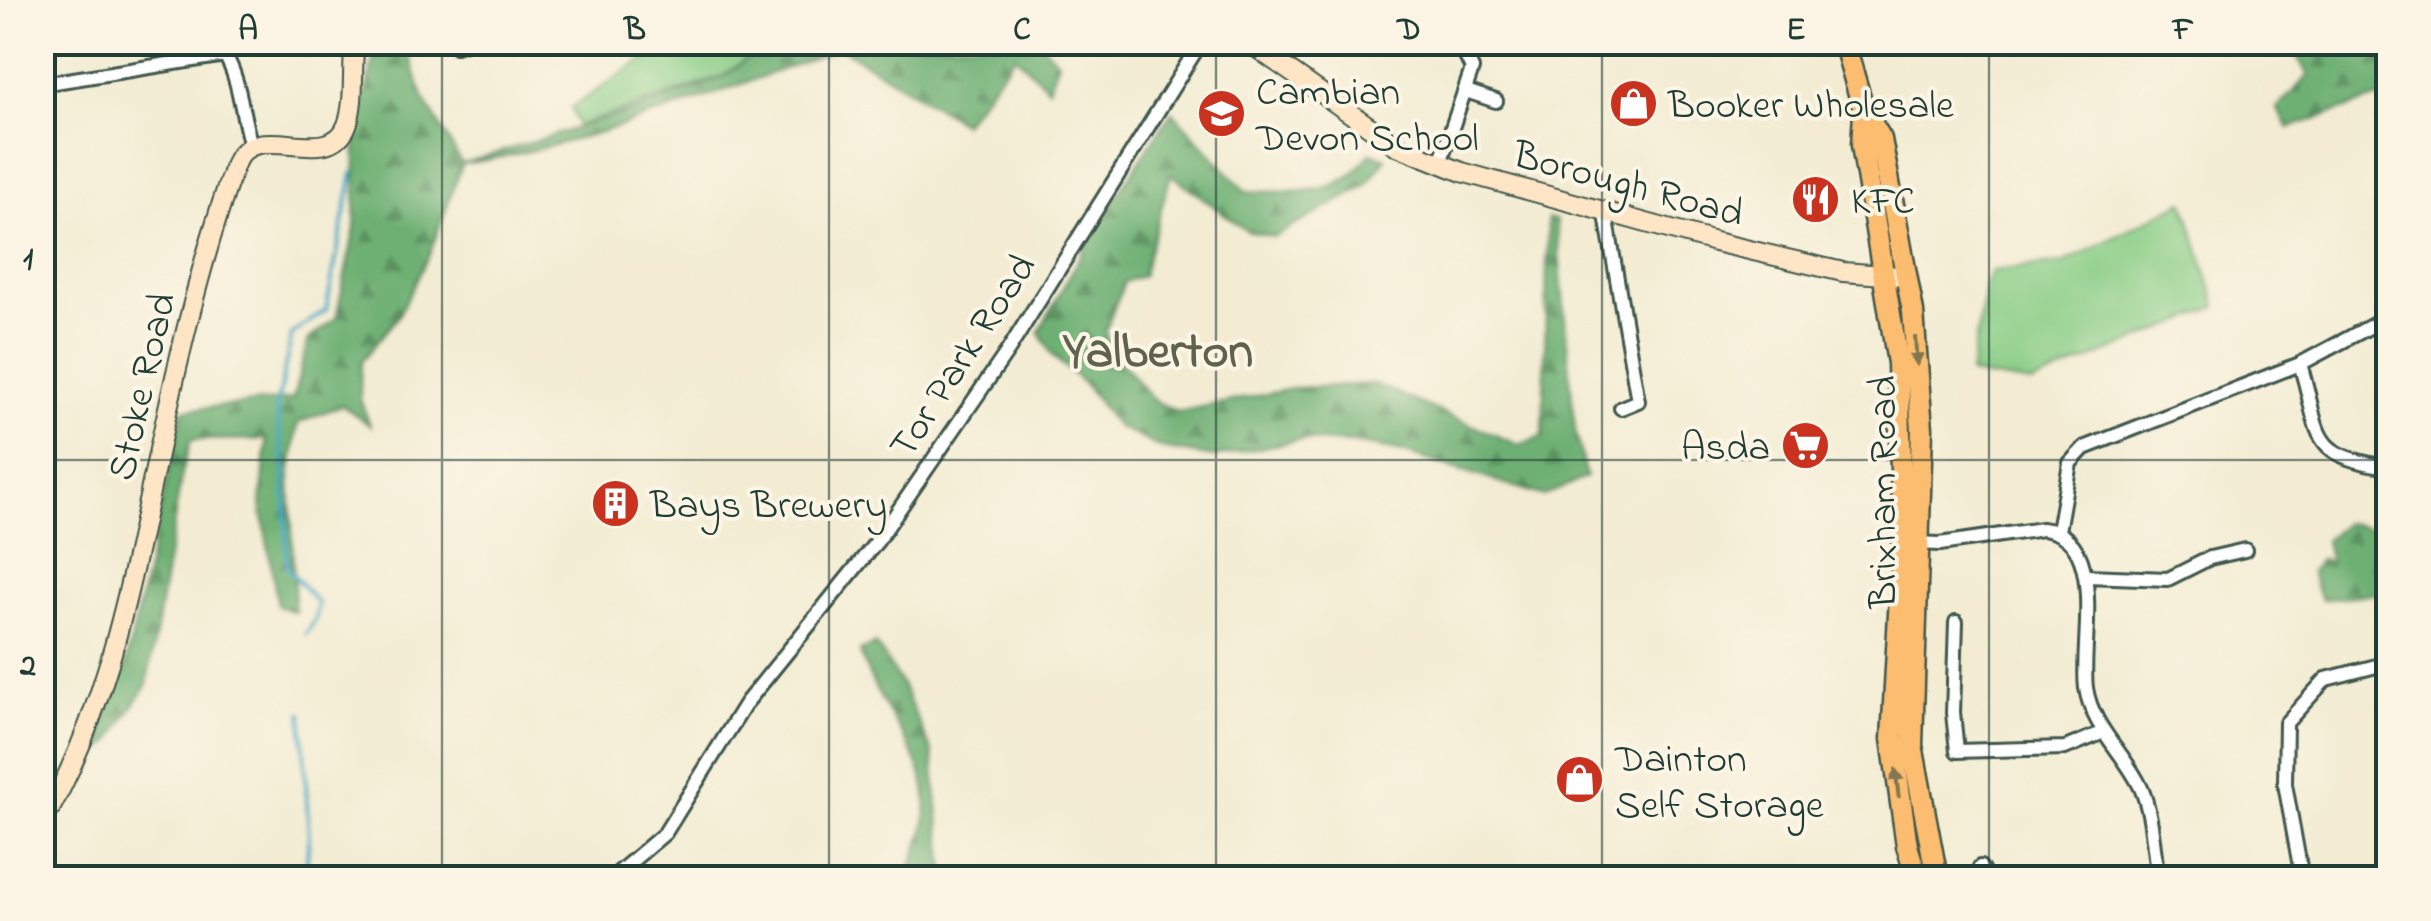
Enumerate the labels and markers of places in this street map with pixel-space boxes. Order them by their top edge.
place label: Cambian Devon School [1255,65,1479,170]
shop icon: Booker Wholesale [1607,77,1659,129]
place label: Booker Wholesale [1667,78,1954,137]
school or university icon: Cambian Devon School [1195,87,1247,139]
restaurant icon: KFC [1790,173,1842,225]
place label: KFC [1851,174,1915,233]
supermarket icon: Asda [1779,419,1831,471]
place label: Asda [1681,420,1770,479]
building icon: Bays Brewery [589,477,641,529]
place label: Bays Brewery [649,478,887,537]
place label: Dainton Self Storage [1614,732,1824,837]
shop icon: Dainton Self Storage [1554,754,1606,806]

